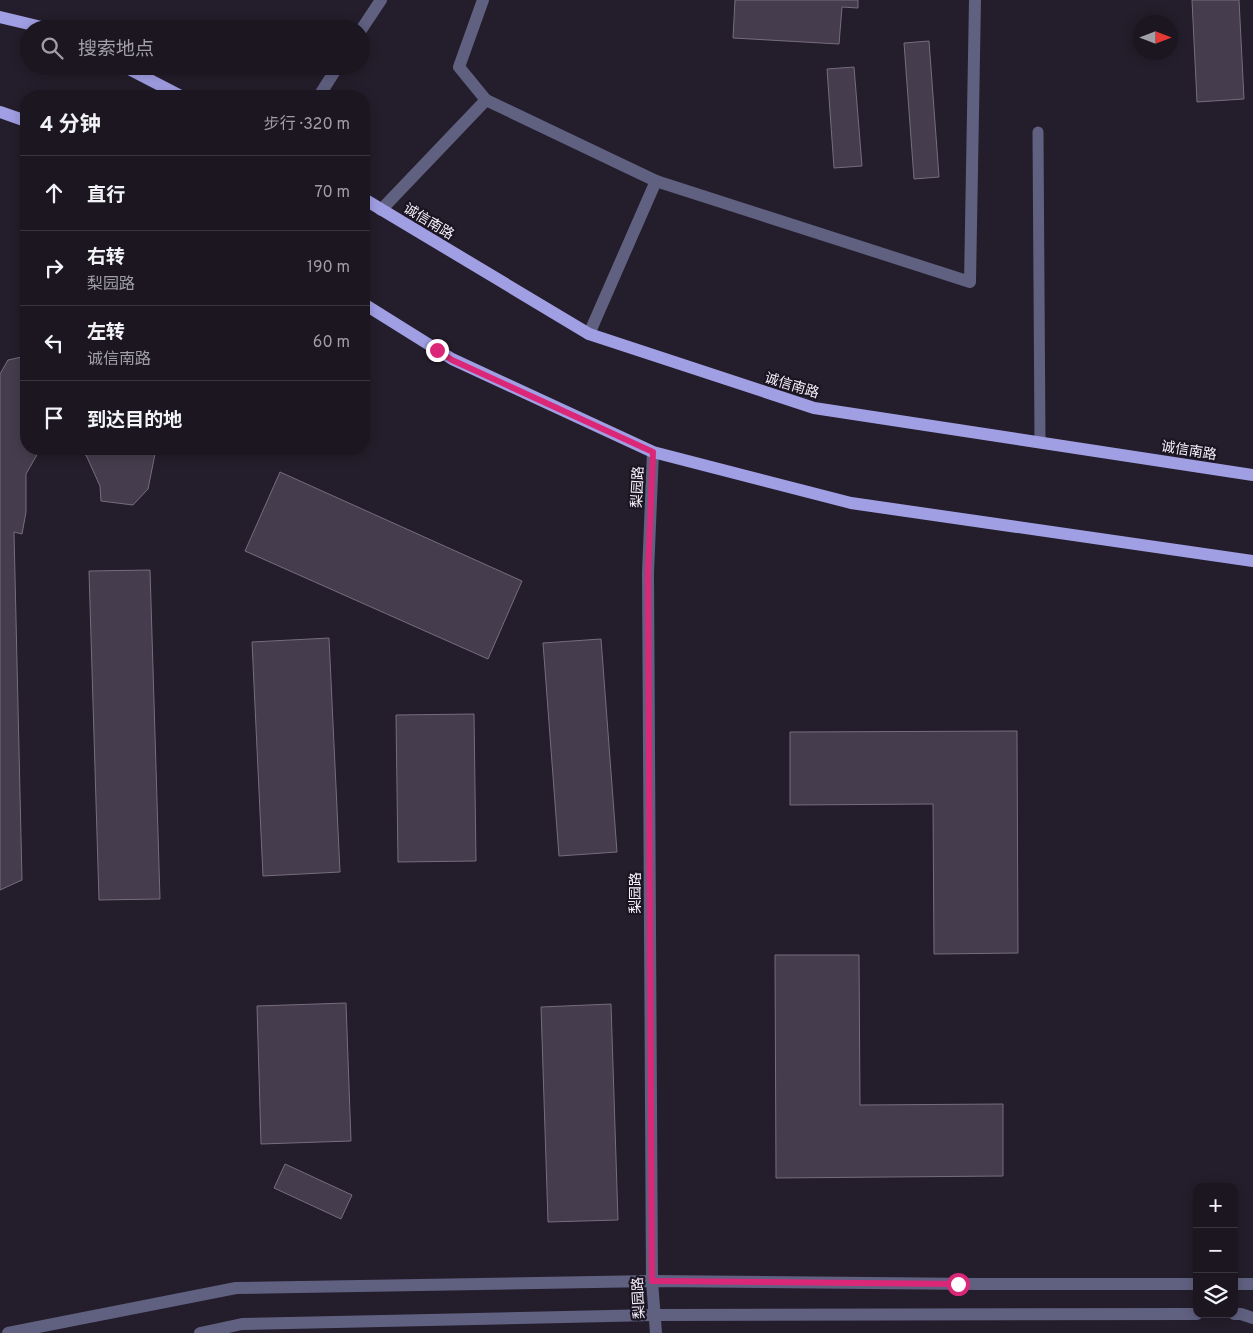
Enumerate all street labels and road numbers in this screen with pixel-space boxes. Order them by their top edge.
street label: 诚信南路 [400,201,457,244]
street label: 诚信南路 [762,370,821,403]
street label: 诚信南路 [1160,439,1218,464]
street label: 梨园路 [629,466,648,508]
street label: 梨园路 [628,872,645,914]
street label: 梨园路 [630,1277,649,1319]

